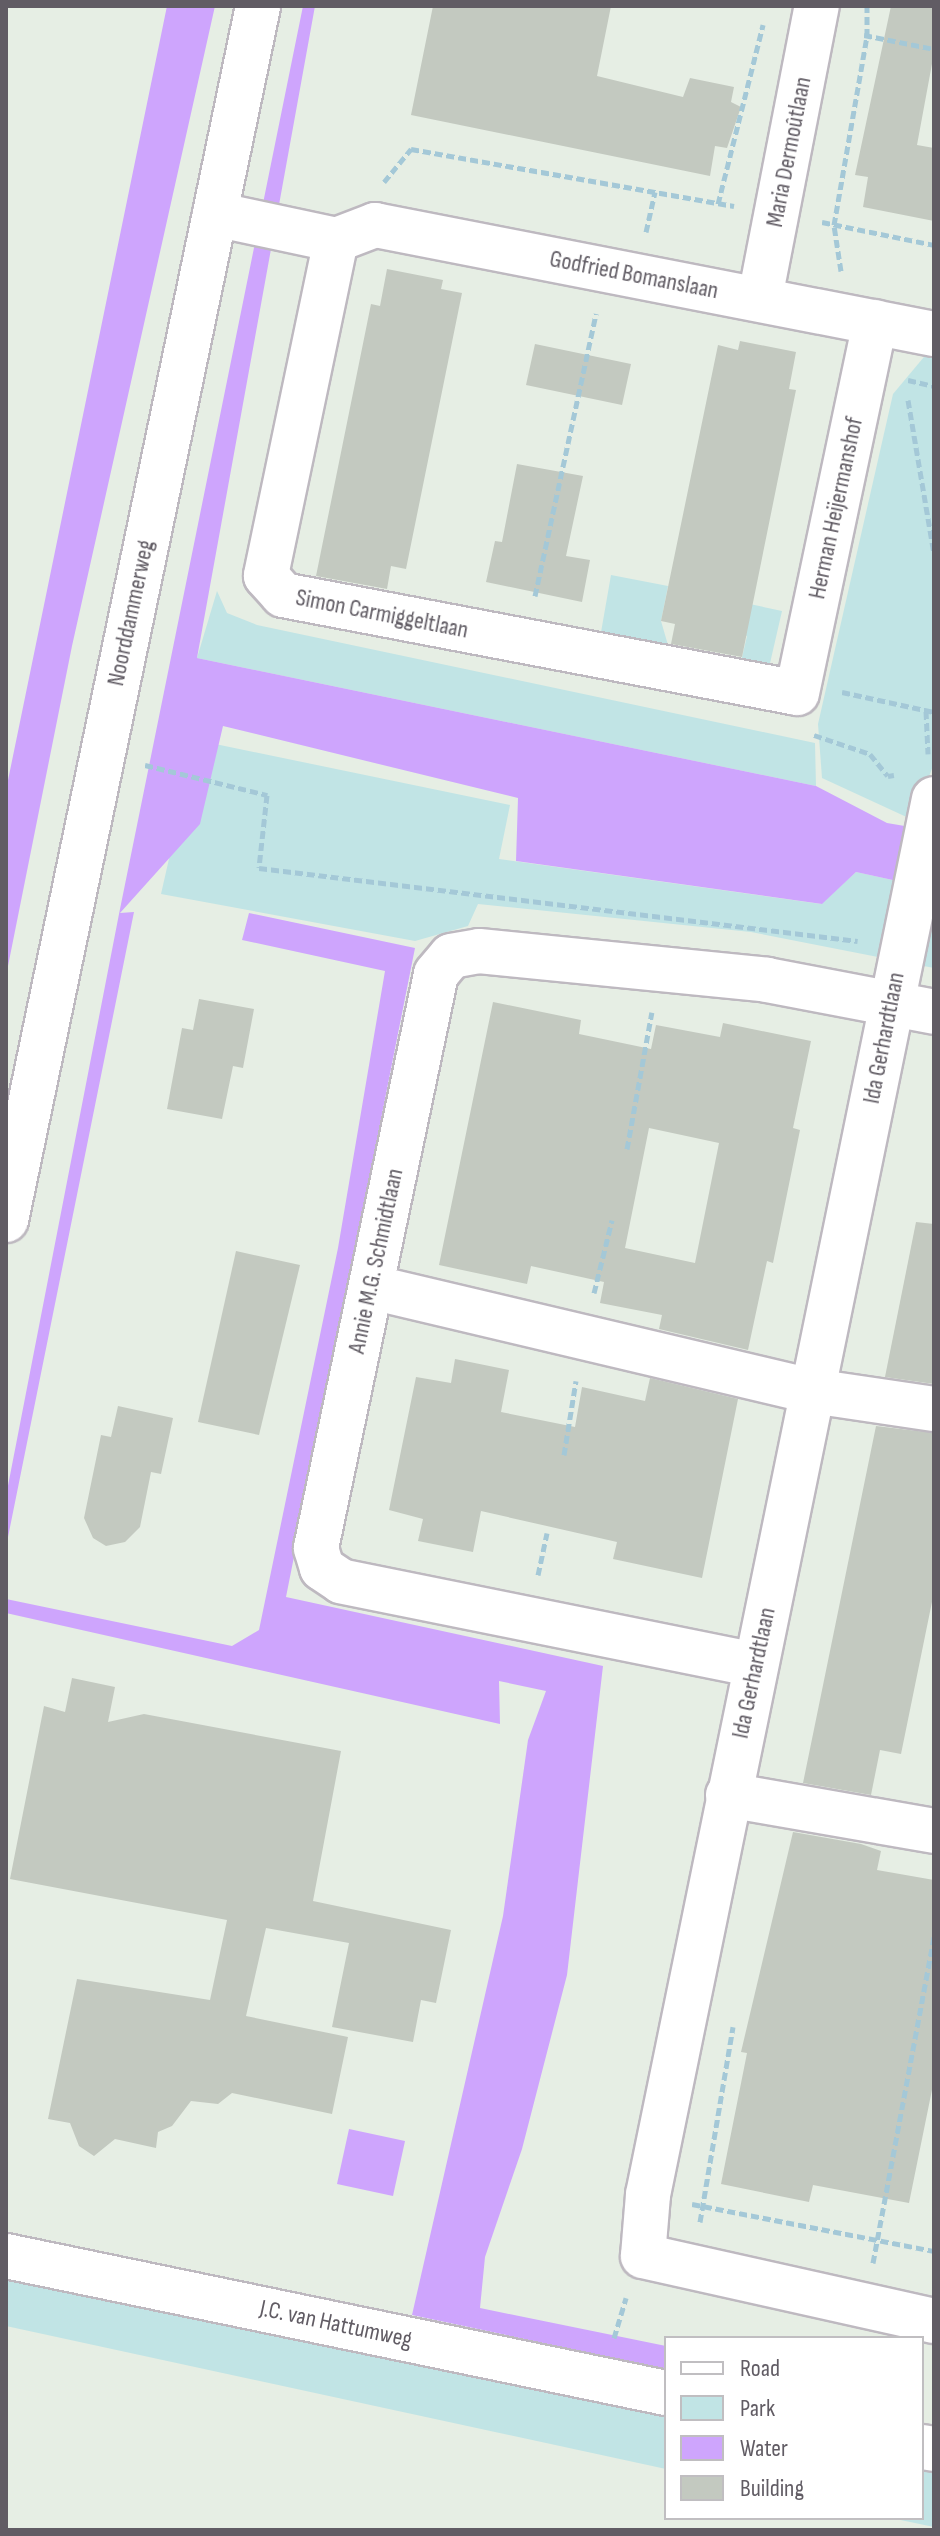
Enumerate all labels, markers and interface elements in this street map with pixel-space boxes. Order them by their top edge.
street label: Maria Dermoûtlaan [760,75,818,229]
street label: Godfried Bomanslaan [547,245,721,305]
street label: Herman Heijermanshof [803,414,869,602]
street label: Noorddammerweg [102,538,160,688]
street label: Simon Carmiggeltlaan [293,583,471,645]
street label: Ida Gerhardtlaan [857,970,911,1106]
street label: Annie M.G. Schmidtlaan [342,1166,410,1356]
street label: Ida Gerhardtlaan [726,1605,782,1741]
street label: J.C. van Hattumweg [257,2294,415,2354]
legend [664,2336,924,2520]
text: Road [740,2354,780,2383]
text: Park [740,2394,775,2423]
text: Water [740,2434,788,2463]
text: Building [740,2474,804,2503]

